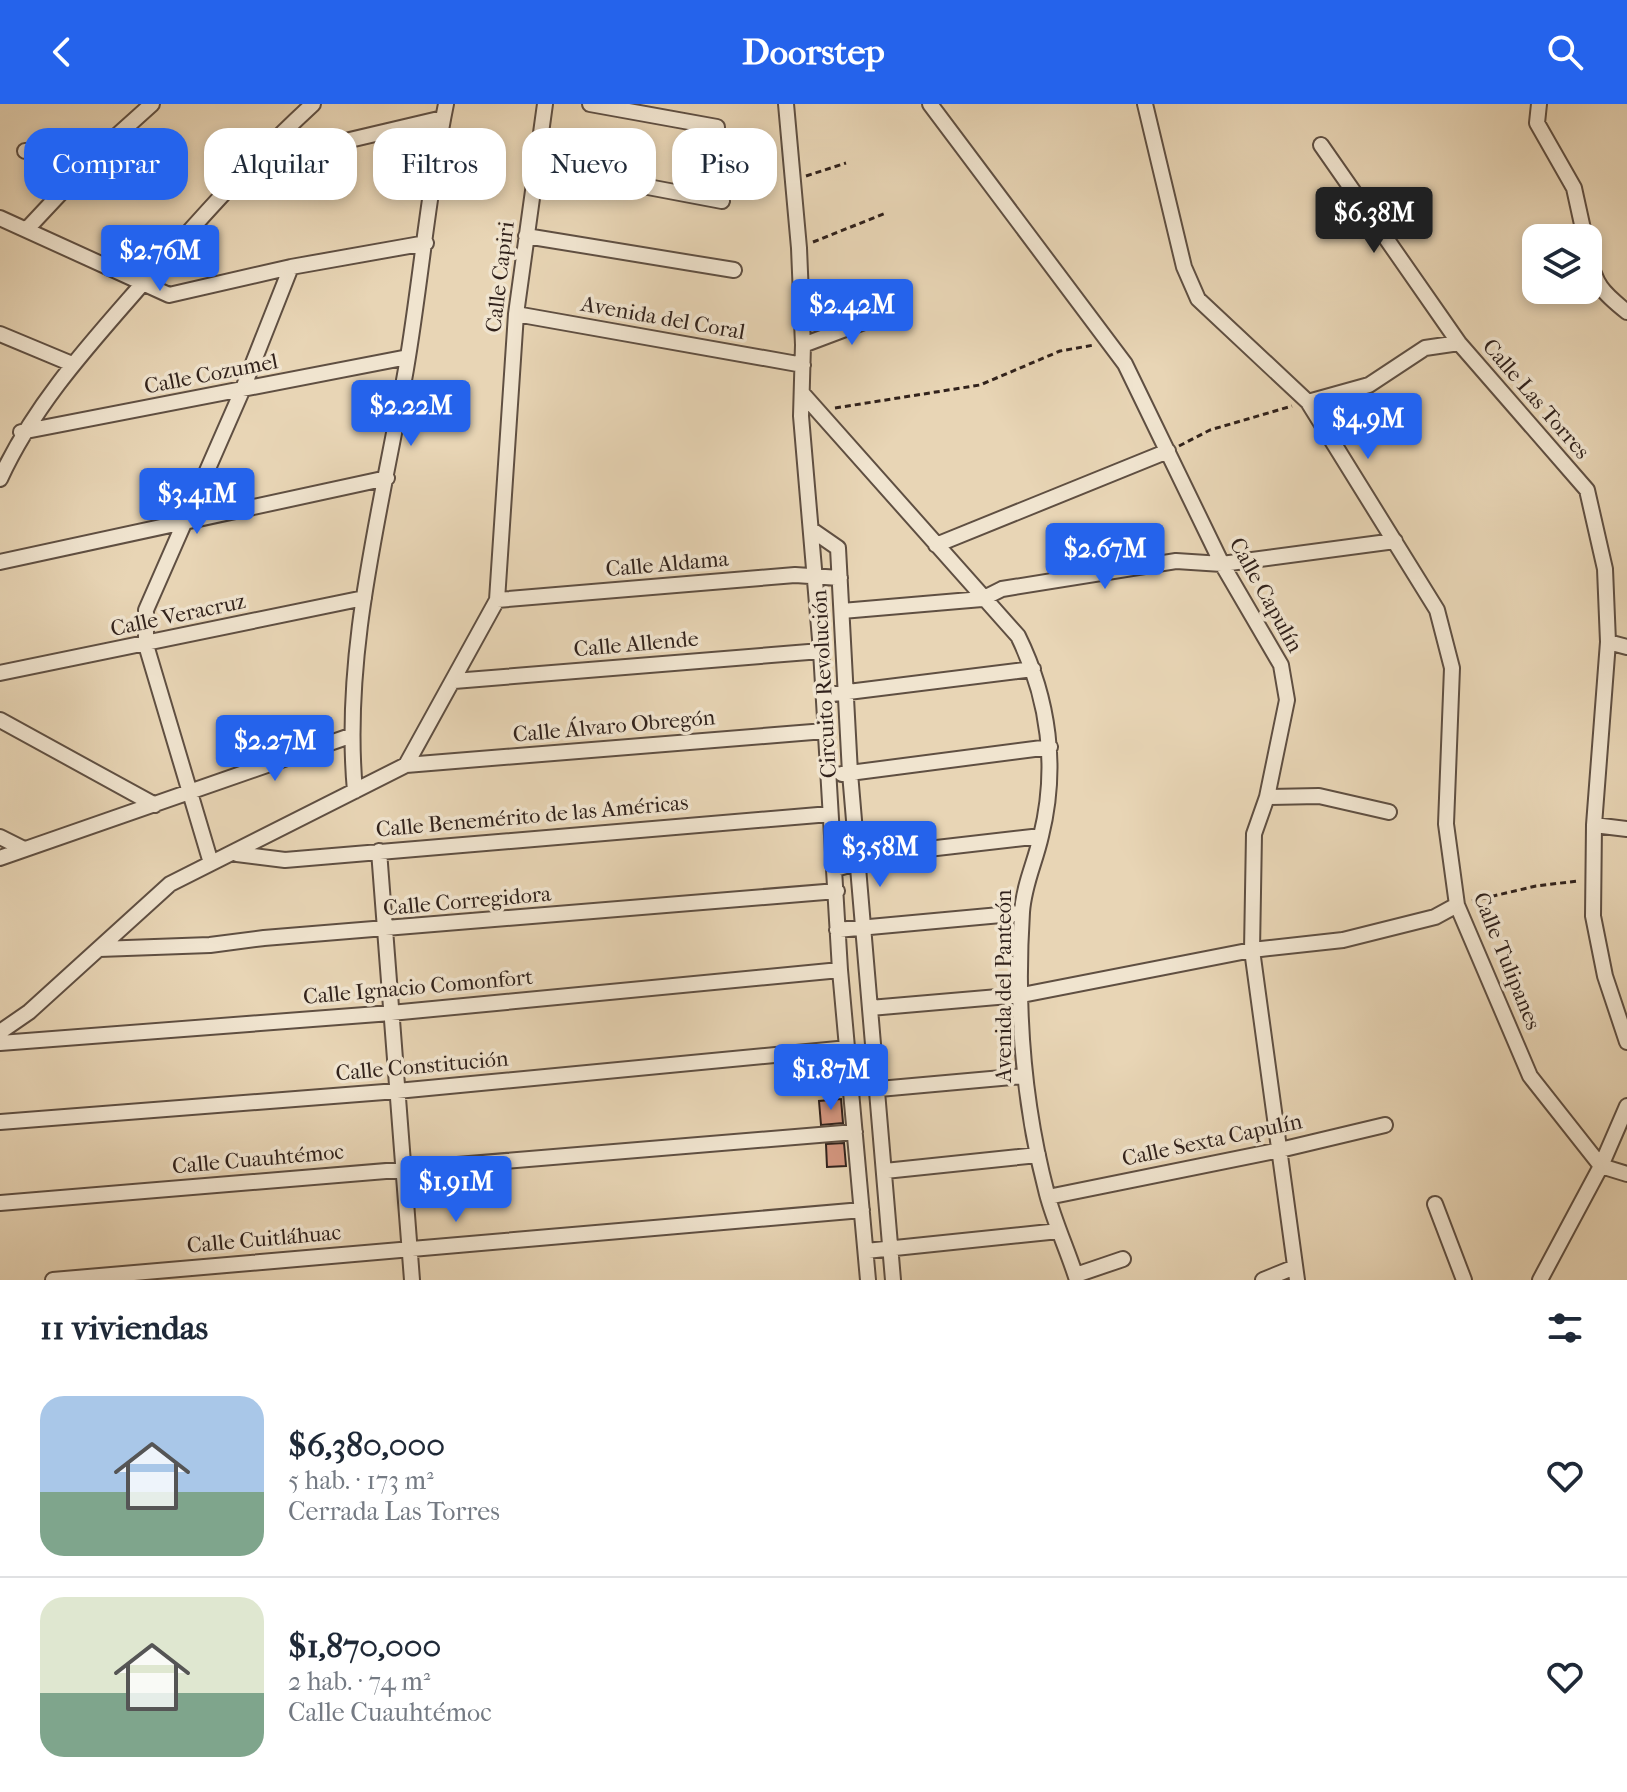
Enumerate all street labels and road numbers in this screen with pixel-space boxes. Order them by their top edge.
street label: Calle Capiri [480,219,520,334]
street label: Avenida del Coral [578,291,747,345]
street label: Calle Las Torres [1477,334,1595,464]
street label: Calle Cozumel [142,348,280,400]
street label: Calle Capulín [1224,533,1308,657]
street label: Calle Aldama [604,546,730,582]
street label: Calle Veracruz [108,588,248,642]
street label: Circuito Revolución [806,589,842,779]
street label: Calle Allende [572,626,700,662]
street label: Calle Álvaro Obregón [512,703,717,748]
street label: Calle Benemérito de las Américas [375,789,689,843]
street label: Calle Corregidora [382,881,553,921]
street label: Avenida del Panteón [991,889,1017,1084]
street label: Calle Tulipanes [1468,889,1546,1033]
street label: Calle Ignacio Comonfort [302,964,534,1010]
street label: Calle Constitución [334,1045,510,1087]
street label: Calle Sexta Capulín [1120,1108,1305,1172]
street label: Calle Cuauhtémoc [171,1139,345,1179]
street label: Calle Cuitláhuac [186,1219,342,1259]

